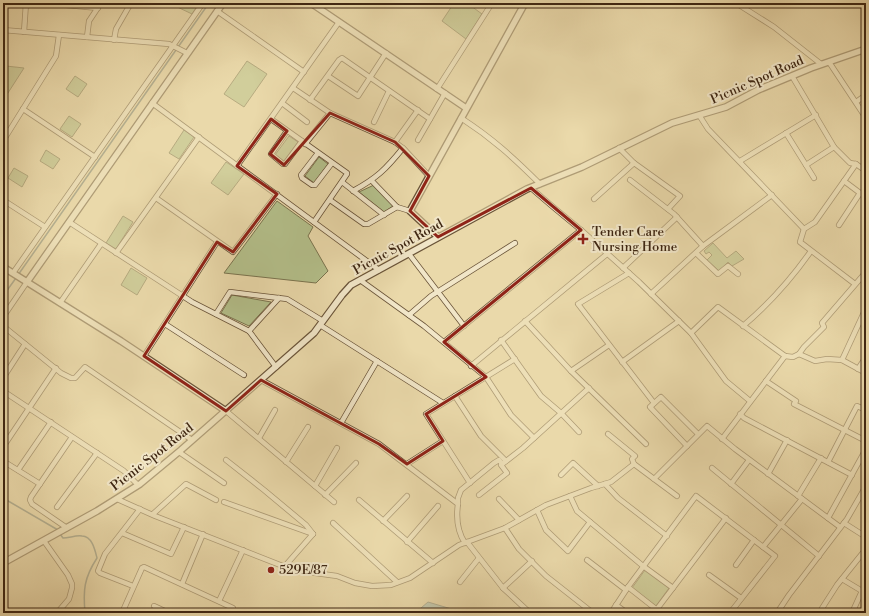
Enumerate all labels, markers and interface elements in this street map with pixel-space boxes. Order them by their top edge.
street label: Picnic Spot Road [708,52,807,108]
street label: Picnic Spot Road [350,215,446,278]
place label: Tender Care Nursing Home [592,224,678,255]
marker: Tender Care Nursing Home [577,233,589,245]
street label: Picnic Spot Road [107,419,197,494]
place label: 529E/87 [279,562,328,578]
marker: 529E/87 [266,565,276,575]

